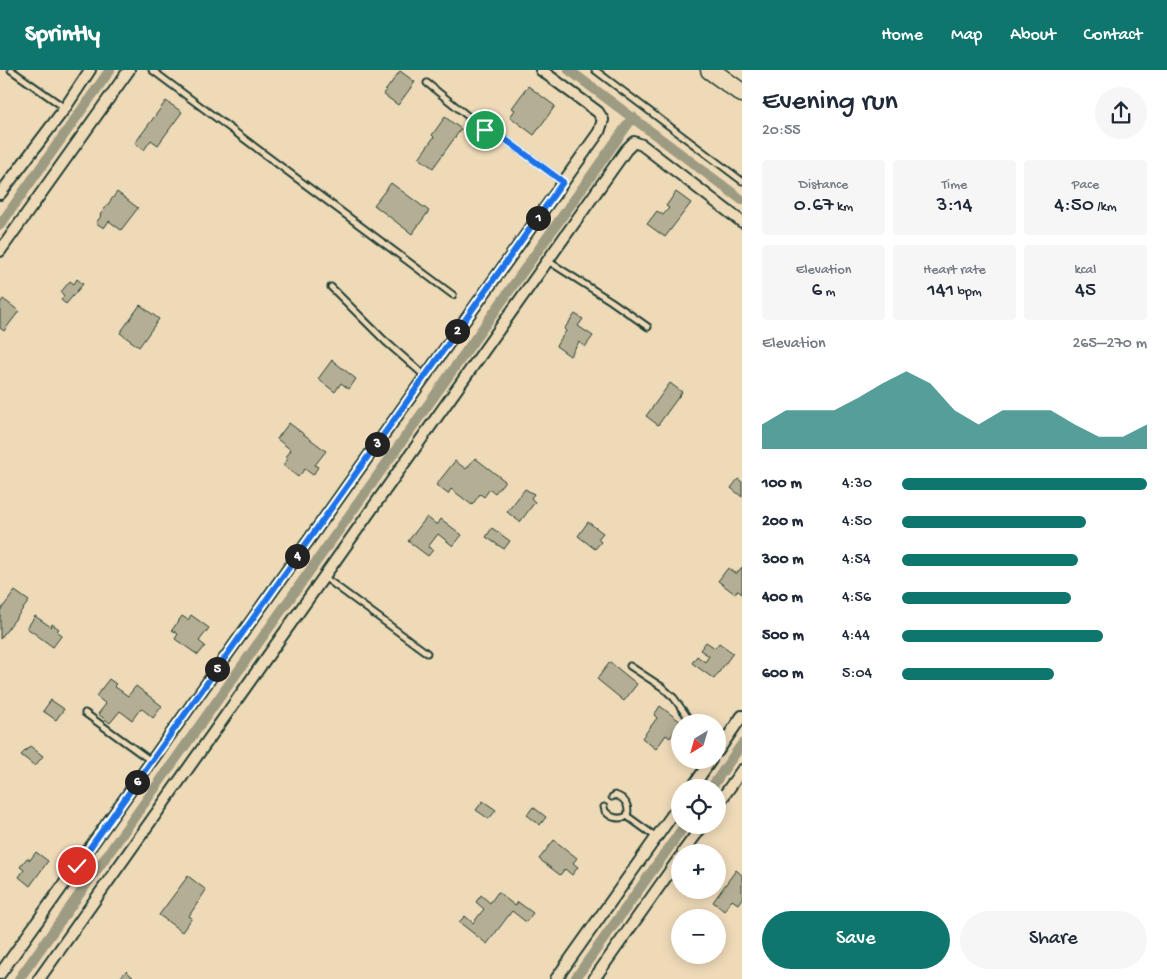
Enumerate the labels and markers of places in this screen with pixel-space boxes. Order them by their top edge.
pin [464,109,506,151]
pin: 1 [526,206,550,230]
pin: 2 [444,318,470,344]
pin: 3 [364,432,390,456]
pin: 4 [284,544,310,568]
pin: 5 [204,656,230,682]
pin: 6 [124,770,150,794]
pin [56,845,98,887]

